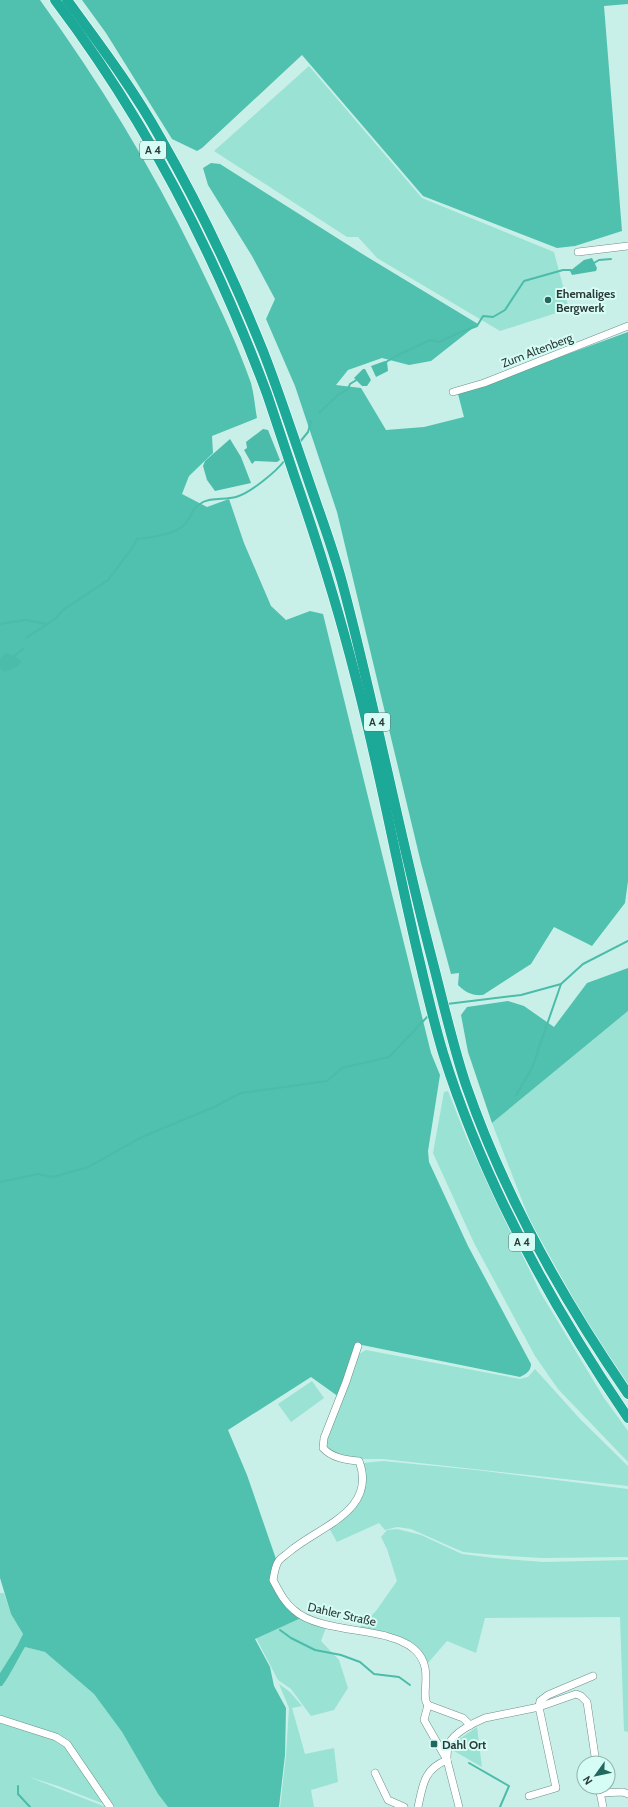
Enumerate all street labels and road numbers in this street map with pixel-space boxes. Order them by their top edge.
road number: A 4 [140,141,166,159]
street label: Zum Altenberg [499,329,576,370]
road number: A 4 [364,713,390,731]
road number: A 4 [509,1233,535,1251]
street label: Dahler Straße [306,1599,378,1629]

